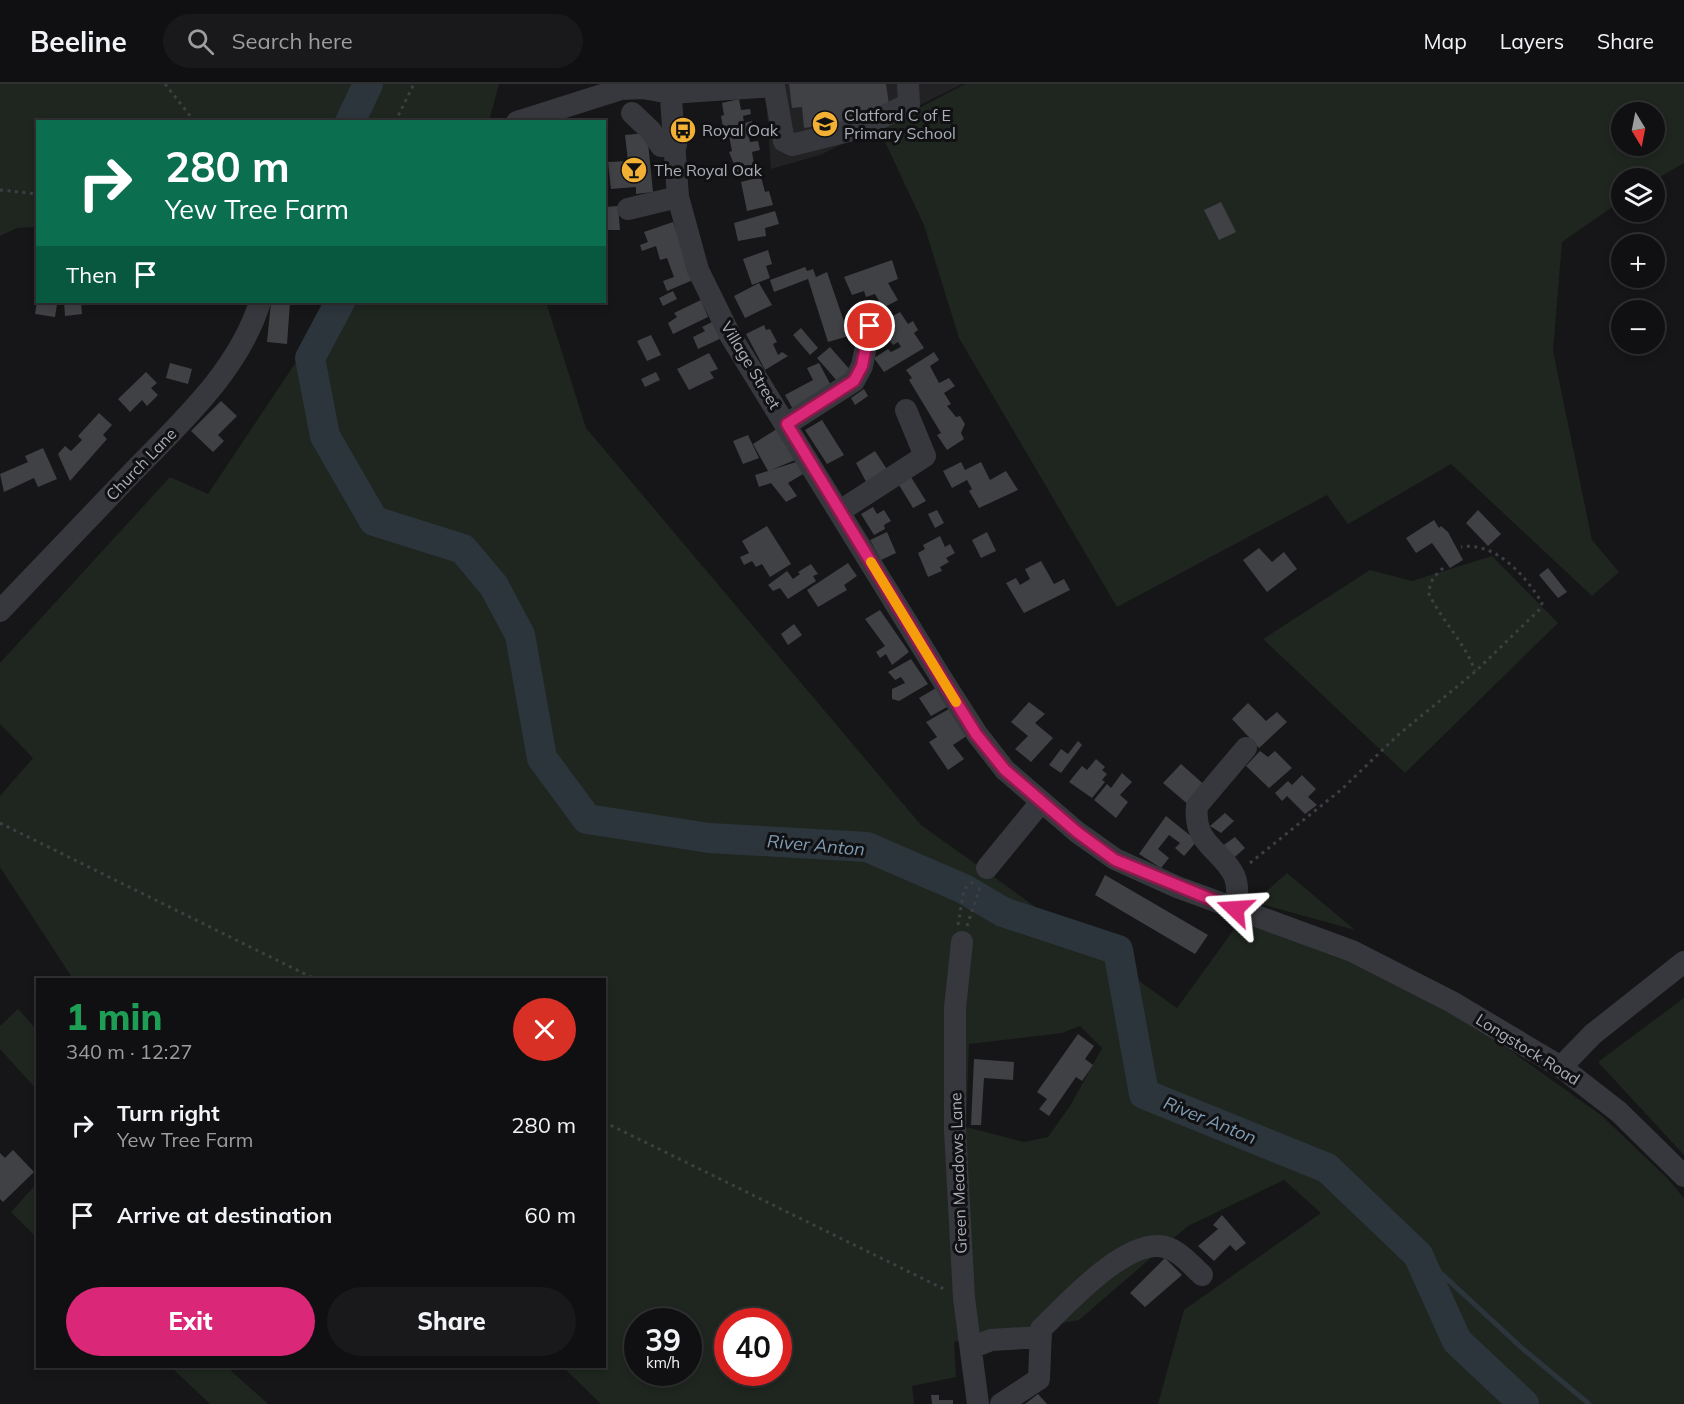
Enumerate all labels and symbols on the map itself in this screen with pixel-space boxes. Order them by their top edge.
north arrow [1611,102,1665,156]
place label: Clatford C of E Primary School [844,105,956,143]
school or university icon: Clatford C of E Primary School [810,109,840,139]
bus stop icon: Royal Oak [668,115,698,145]
place label: Royal Oak [702,120,779,140]
bar icon: The Royal Oak [619,155,649,185]
place label: The Royal Oak [654,160,763,180]
pin [844,300,895,351]
street label: Village Street [717,317,785,413]
street label: Church Lane [101,424,181,504]
water label: River Anton [766,829,866,861]
position arrow [1203,877,1267,941]
street label: Longstock Road [1472,1009,1584,1089]
water label: River Anton [1160,1091,1260,1149]
street label: Green Meadows Lane [945,1092,971,1254]
speed limit sign: 40 [714,1308,792,1386]

